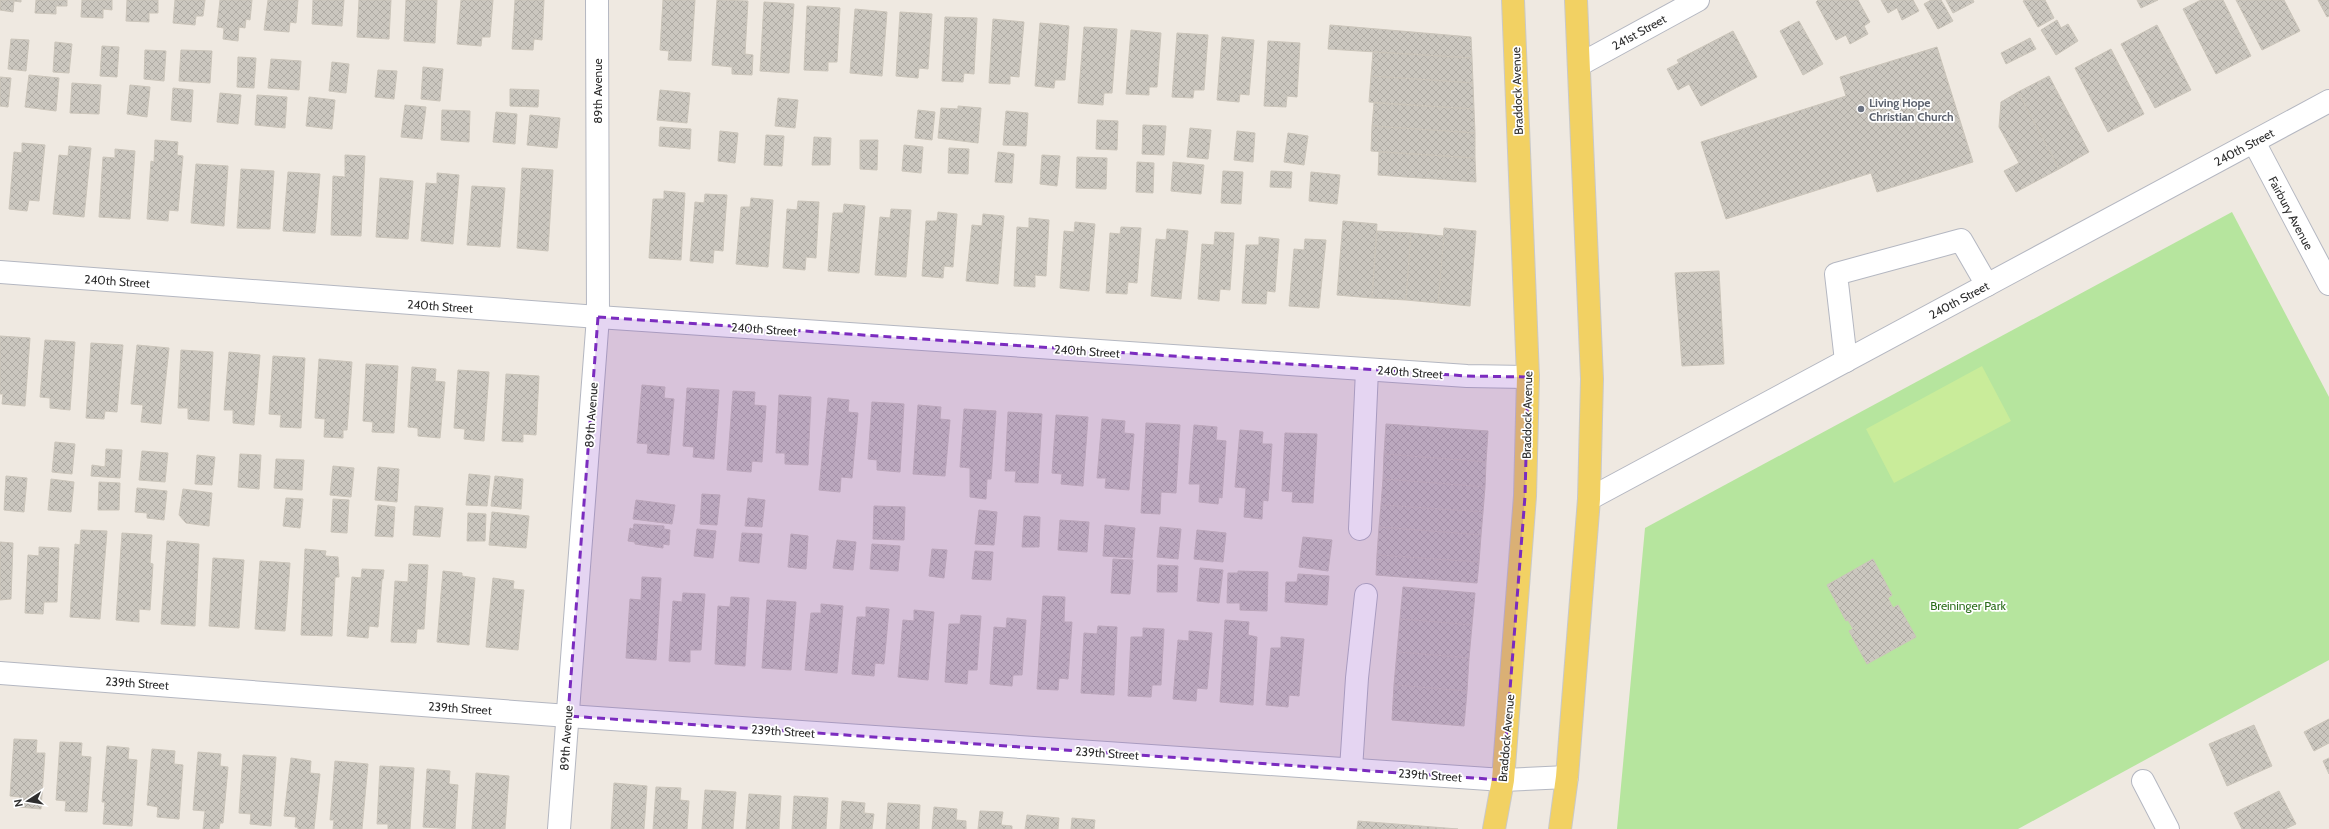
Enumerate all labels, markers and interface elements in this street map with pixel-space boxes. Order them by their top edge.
street label: 241st Street [1609,11,1669,53]
street label: Braddock Avenue [1508,47,1526,135]
street label: 89th Avenue [590,58,605,124]
place label: Living Hope Christian Church [1869,95,1954,124]
marker: Living Hope Christian Church [1856,104,1866,114]
street label: 240th Street [2211,125,2277,169]
street label: Fairbury Avenue [2265,174,2317,252]
street label: 240th Street [84,271,150,291]
street label: 240th Street [1926,278,1992,322]
street label: 240th Street [407,296,473,316]
street label: 240th Street [731,319,797,339]
street label: 240th Street [1054,341,1120,361]
street label: 240th Street [1377,362,1443,382]
street label: Braddock Avenue [1519,371,1535,459]
street label: 89th Avenue [581,382,601,448]
park label: Breininger Park [1930,598,2006,613]
street label: 239th Street [105,673,169,693]
street label: Braddock Avenue [1495,693,1517,783]
street label: 239th Street [428,698,492,718]
street label: 89th Avenue [556,705,576,771]
street label: 239th Street [751,721,815,741]
street label: 239th Street [1075,743,1139,763]
street label: 239th Street [1398,765,1462,785]
north arrow [8,781,48,821]
text: N [11,798,26,808]

